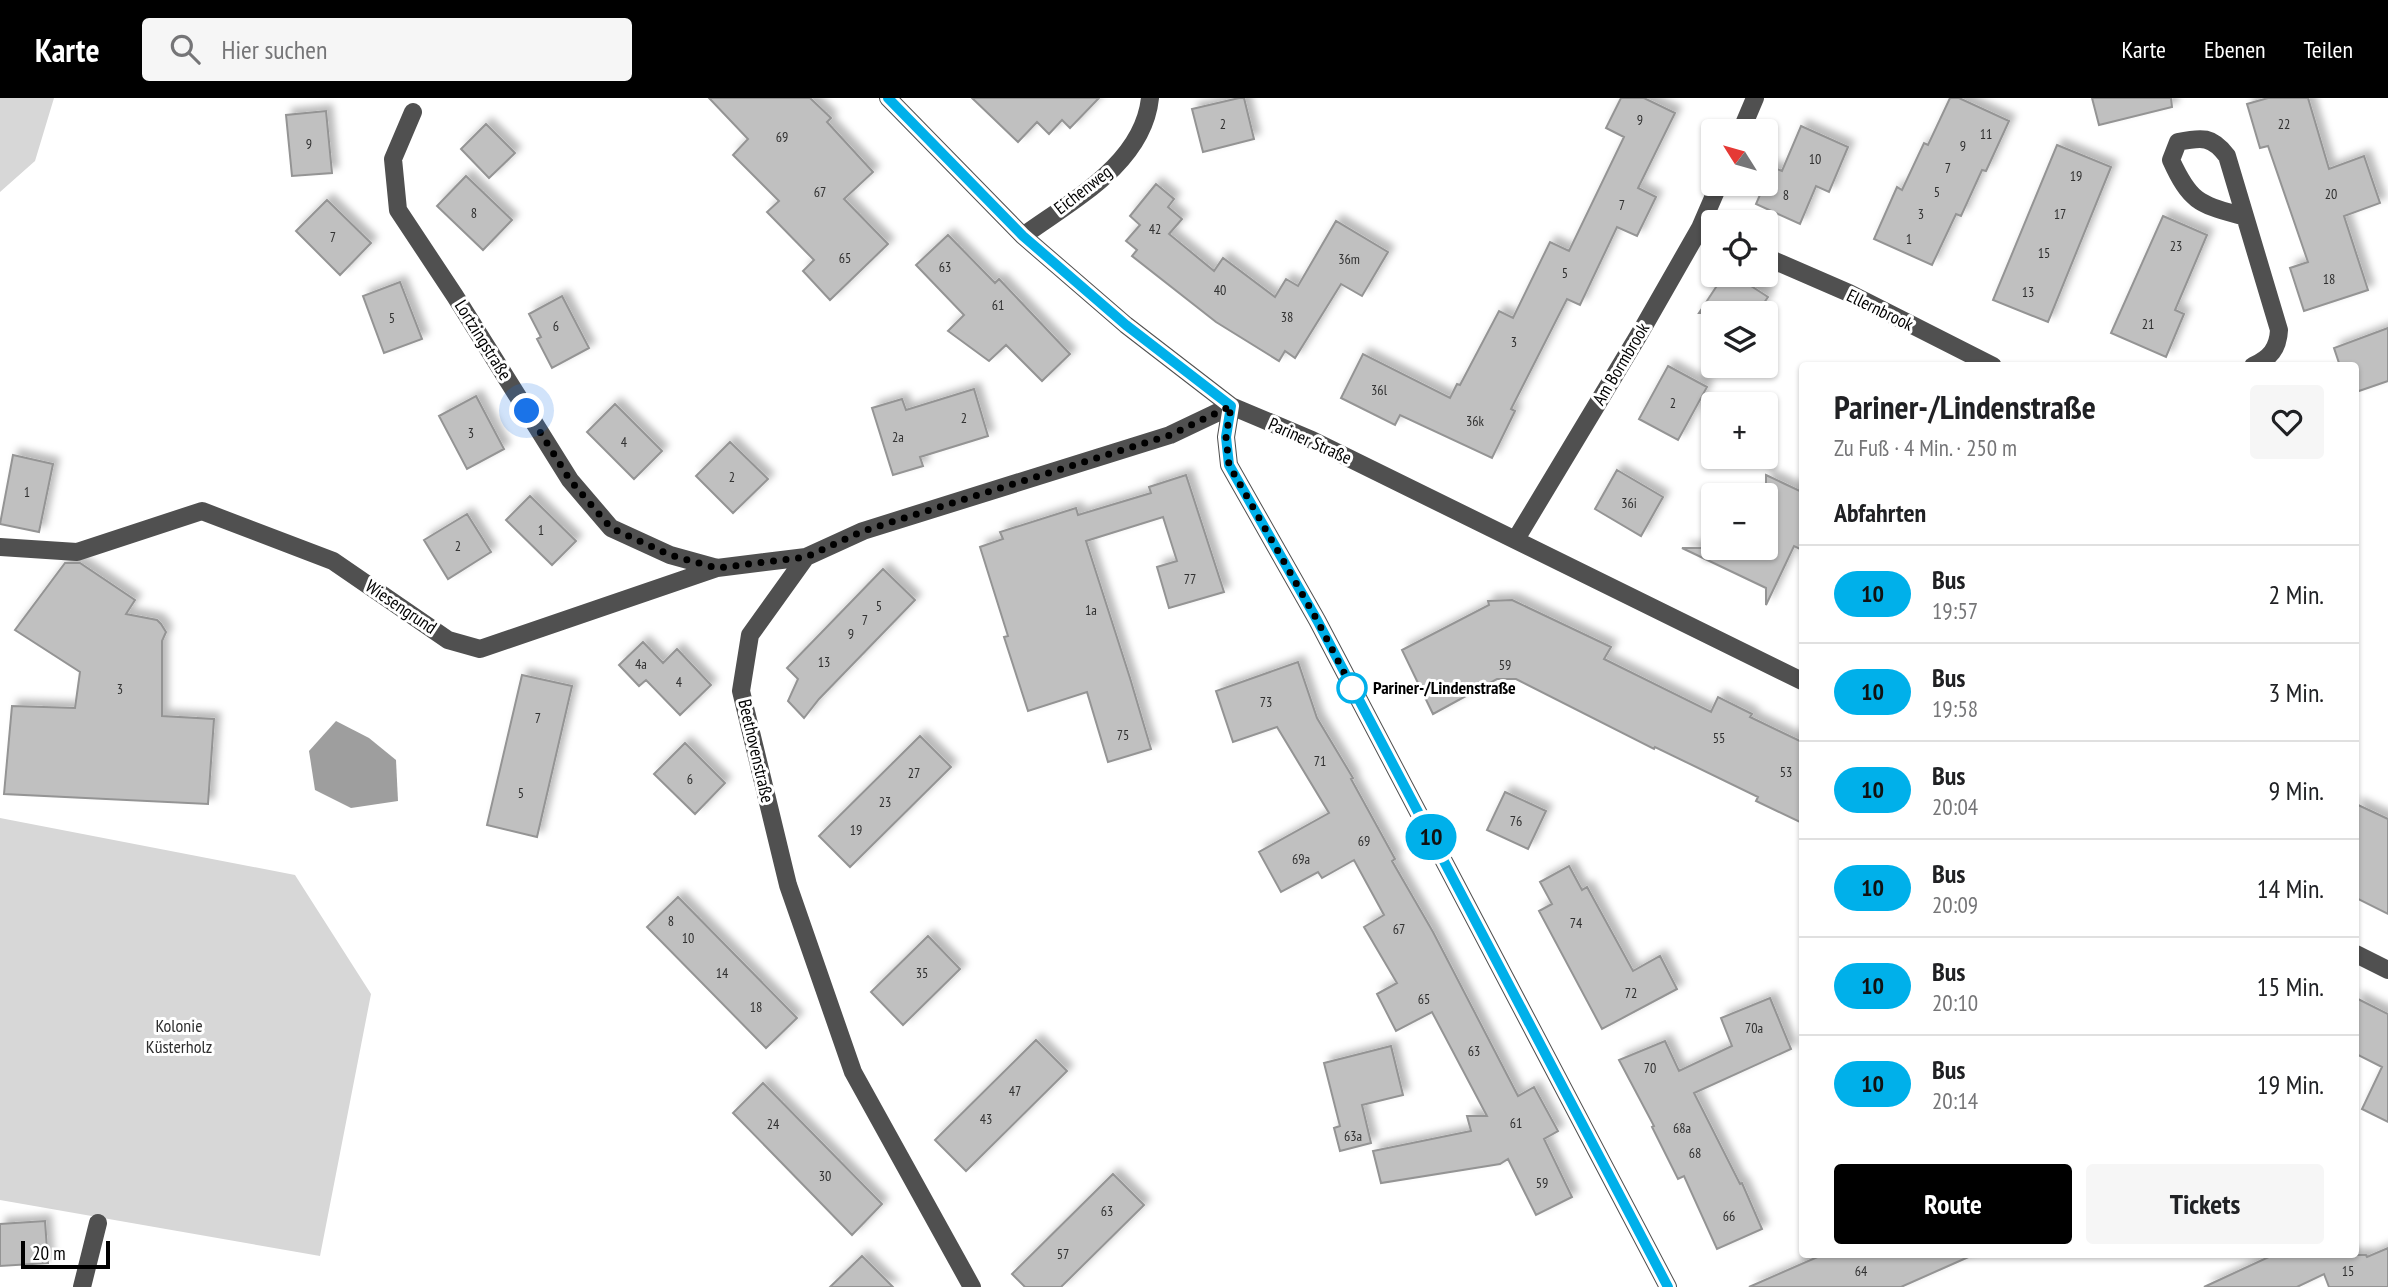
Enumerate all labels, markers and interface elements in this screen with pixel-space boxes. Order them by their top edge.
search box [142,18,632,81]
text: Karte [35,28,100,71]
icon: search [166,30,204,68]
text: Hier suchen [222,33,327,66]
text: Karte [2122,34,2166,65]
text: Ebenen [2204,34,2266,65]
text: Teilen [2304,34,2353,65]
house number: 9 [1637,111,1643,129]
house number: 2 [1220,115,1226,133]
house number: 22 [2278,115,2290,133]
north arrow [1701,119,1778,196]
map controls [1701,119,1778,560]
house number: 11 [1980,125,1992,143]
house number: 69 [776,128,788,146]
house number: 9 [306,135,312,153]
house number: 9 [1960,137,1966,155]
house number: 10 [1809,150,1821,168]
house number: 7 [1945,159,1951,177]
street label: Eichenweg [1049,160,1116,219]
house number: 19 [2070,167,2082,185]
house number: 67 [814,183,826,201]
house number: 5 [1934,183,1940,201]
house number: 20 [2325,185,2337,203]
house number: 8 [1783,186,1789,204]
house number: 7 [1619,196,1625,214]
house number: 8 [471,204,477,222]
house number: 3 [1918,205,1924,223]
house number: 17 [2054,205,2066,223]
button: locate [1701,210,1778,287]
house number: 42 [1149,220,1161,238]
house number: 7 [330,228,336,246]
house number: 1 [1906,230,1912,248]
house number: 23 [2170,237,2182,255]
house number: 15 [2038,244,2050,262]
house number: 65 [839,249,851,267]
house number: 36m [1338,250,1360,268]
house number: 63 [939,258,951,276]
house number: 5 [1562,264,1568,282]
house number: 18 [2323,270,2335,288]
house number: 40 [1214,281,1226,299]
house number: 13 [2022,283,2034,301]
street label: Ellernbrook [1843,284,1917,336]
street label: Lortzingstraße [450,295,517,384]
house number: 61 [992,296,1004,314]
button: layers [1701,301,1778,378]
house number: 38 [1281,308,1293,326]
house number: 5 [389,309,395,327]
house number: 21 [2142,315,2154,333]
house number: 6 [553,317,559,335]
street label: Am Bormbrook [1587,318,1654,409]
house number: 3 [1511,333,1517,351]
house number: 36l [1371,381,1388,399]
text: Pariner-/Lindenstraße [1834,385,2096,428]
button: heart [2250,385,2324,459]
button: + [1701,392,1778,469]
your location [509,393,544,428]
house number: 2 [1670,394,1676,412]
house number: 2 [961,409,967,427]
street label: Pariner Straße [1265,412,1355,469]
house number: 36k [1466,412,1485,430]
house number: 3 [468,424,474,442]
house number: 2a [892,428,904,446]
house number: 4 [621,433,628,451]
text: Zu Fuß · 4 Min. · 250 m [1834,433,2017,462]
house number: 2 [729,468,735,486]
house number: 1 [24,483,30,501]
button: − [1701,483,1778,560]
house number: 36i [1621,494,1637,512]
text: Abfahrten [1834,496,1926,529]
house number: 1 [538,521,544,539]
house number: 2 [455,537,461,555]
text: Bus [1932,563,1965,596]
house number: 77 [1184,570,1196,588]
street label: Wiesengrund [361,574,441,639]
text: 10 [1861,578,1884,609]
text: 2 Min. [2269,578,2324,611]
text: 19:57 [1932,596,1978,625]
house number: 5 [876,597,882,615]
house number: 1a [1085,601,1097,619]
house number: 7 [862,611,868,629]
house number: 9 [848,625,854,643]
house number: 13 [818,653,830,671]
house number: 4a [635,655,647,673]
house number: 59 [1499,656,1511,674]
text: Bus [1932,661,1965,694]
house number: 4 [676,673,683,691]
marker: Pariner-/Lindenstraße [1337,673,1367,703]
place label: Pariner-/Lindenstraße [1373,676,1516,699]
text: 10 [1861,676,1884,707]
text: 3 Min. [2269,676,2324,709]
house number: 3 [117,680,123,698]
house number: 73 [1260,693,1272,711]
text: 19:58 [1932,694,1978,723]
street label: Beethovenstraße [733,697,780,805]
house number: 7 [535,709,541,727]
house number: 75 [1117,726,1129,744]
house number: 55 [1713,729,1725,747]
house number: 71 [1314,752,1326,770]
text: Bus [1932,759,1965,792]
house number: 53 [1780,763,1792,781]
house number: 27 [908,764,920,782]
house number: 6 [687,770,693,788]
text: 10 [1861,774,1884,805]
text: 9 Min. [2269,774,2324,807]
house number: 5 [518,784,524,802]
text: 20:04 [1932,792,1978,821]
house number: 23 [879,793,891,811]
house number: 76 [1510,812,1522,830]
line badge: 10 [1400,814,1462,860]
house number: 19 [850,821,862,839]
text: 10 [1420,821,1442,852]
house number: 69 [1358,832,1370,850]
house number: 69a [1292,850,1310,868]
text: Bus [1932,857,1965,890]
text: 10 [1861,872,1884,903]
text: 14 Min. [2257,872,2324,905]
text: 20:09 [1932,890,1978,919]
house number: 8 [668,912,674,930]
house number: 74 [1570,914,1583,932]
house number: 67 [1393,920,1405,938]
house number: 10 [682,929,694,947]
text: Bus [1932,955,1965,988]
house number: 14 [716,964,729,982]
house number: 35 [916,964,928,982]
text: 10 [1861,970,1884,1001]
text: 15 Min. [2257,970,2324,1003]
house number: 72 [1625,984,1637,1002]
text: 20:10 [1932,988,1978,1017]
house number: 65 [1418,990,1430,1008]
house number: 18 [750,998,762,1016]
park label: Kolonie Küsterholz [146,1014,212,1058]
house number: 70a [1745,1019,1763,1037]
house number: 63 [1468,1042,1480,1060]
text: Bus [1932,1053,1965,1086]
house number: 70 [1644,1059,1656,1077]
text: 10 [1861,1068,1884,1099]
text: 19 Min. [2257,1068,2324,1101]
house number: 47 [1009,1082,1021,1100]
text: 20:14 [1932,1086,1978,1115]
house number: 43 [980,1110,992,1128]
house number: 61 [1510,1114,1522,1132]
house number: 24 [767,1115,780,1133]
house number: 68a [1673,1119,1691,1137]
house number: 63a [1344,1127,1362,1145]
house number: 68 [1689,1144,1701,1162]
button: Route [1834,1164,2072,1244]
button: Tickets [2086,1164,2324,1244]
house number: 30 [819,1167,831,1185]
house number: 59 [1536,1174,1548,1192]
house number: 63 [1101,1202,1113,1220]
house number: 66 [1723,1207,1735,1225]
scale bar [21,1238,110,1270]
text: 20 m [32,1241,66,1265]
house number: 57 [1057,1245,1069,1263]
house number: 64 [1855,1262,1868,1280]
house number: 15 [2342,1262,2354,1280]

